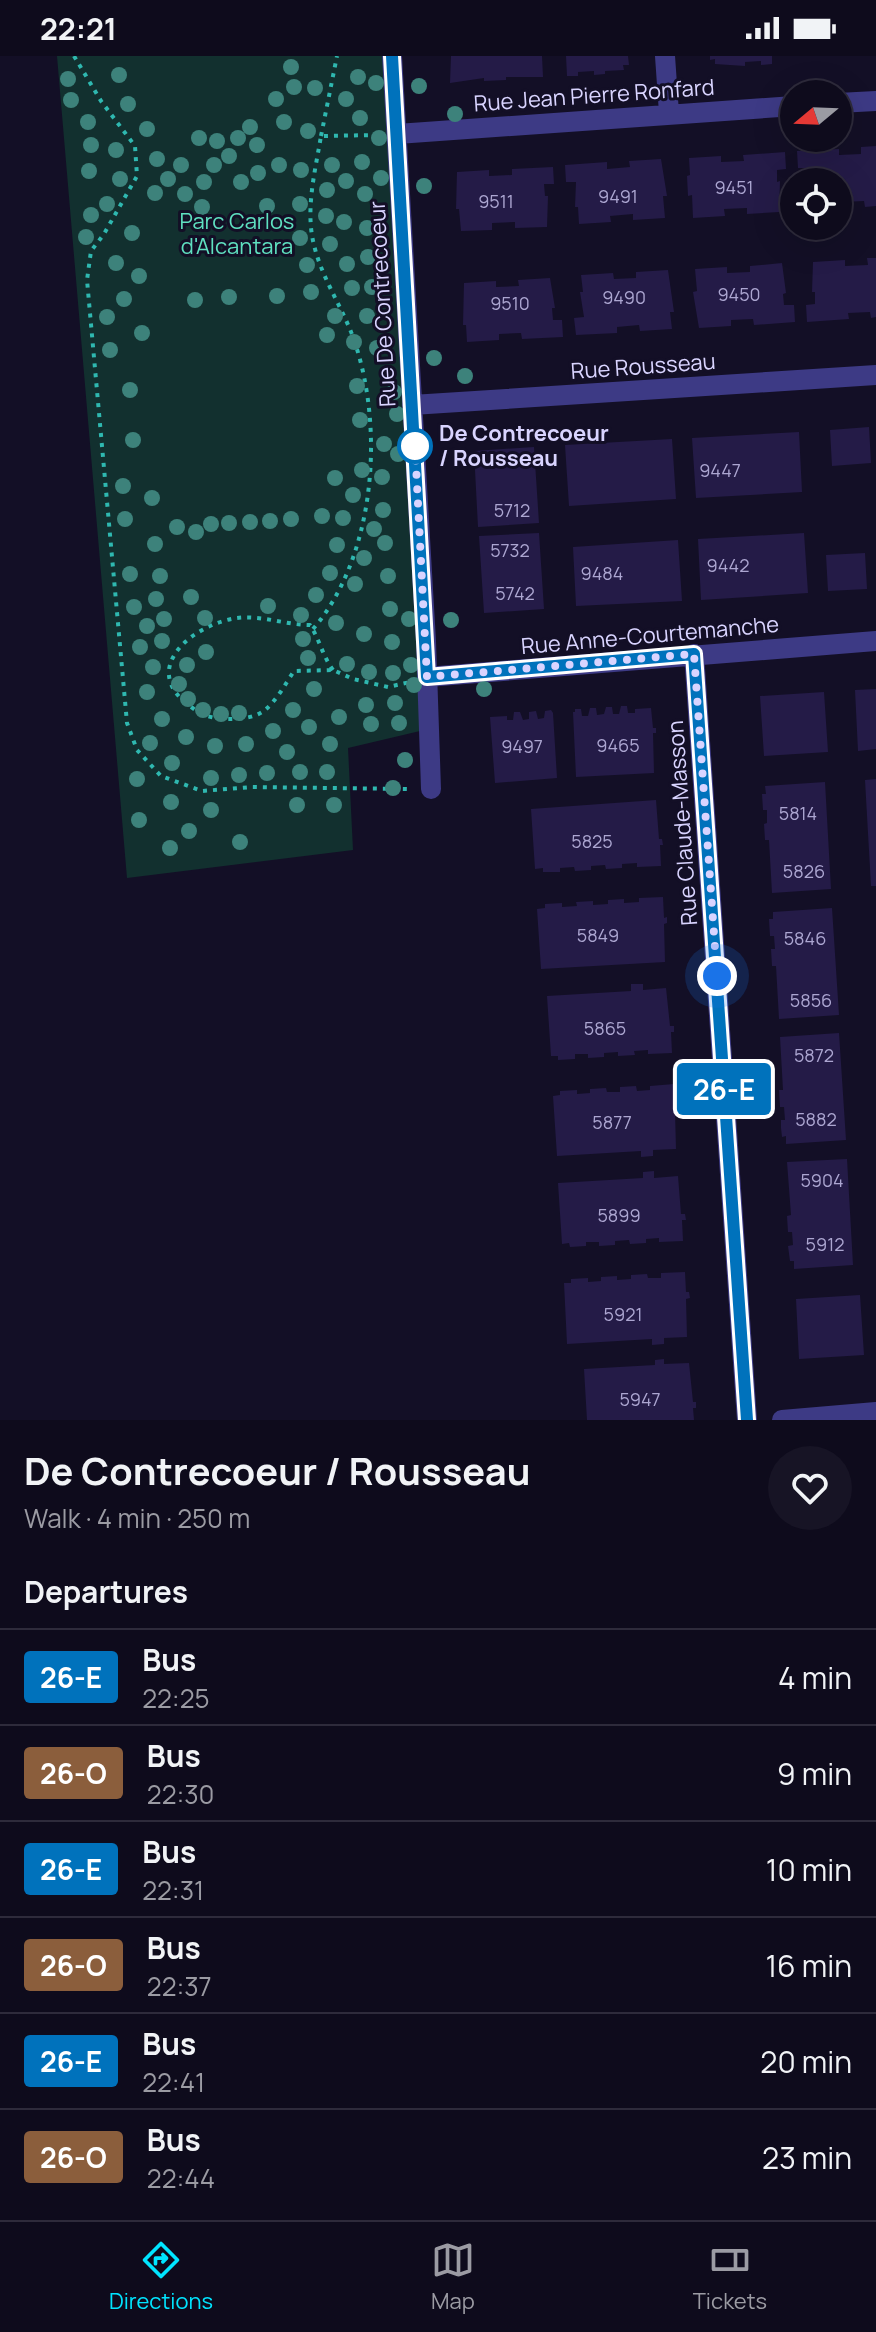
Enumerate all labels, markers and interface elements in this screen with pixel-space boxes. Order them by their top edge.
text: 22:21 [40,8,117,49]
street label: Rue Jean Pierre Ronfard [473,72,715,118]
north arrow [780,80,852,152]
map controls [780,80,852,240]
button: locate [780,168,852,240]
house number: 9451 [714,175,754,199]
house number: 9491 [598,184,638,208]
house number: 9511 [478,189,514,213]
street label: Rue De Contrecoeur [362,200,402,408]
park label: Parc Carlos d'Alcantara [180,206,294,261]
house number: 9450 [717,282,761,306]
house number: 9490 [602,285,646,309]
house number: 9510 [490,291,530,315]
street label: Rue Rousseau [570,346,716,386]
place label: De Contrecoeur / Rousseau [439,418,609,473]
marker: De Contrecoeur / Rousseau [398,429,432,463]
house number: 9447 [699,458,741,482]
house number: 5712 [494,498,530,522]
house number: 5732 [490,538,530,562]
house number: 9442 [707,553,749,577]
house number: 9484 [581,561,623,585]
house number: 5742 [495,581,535,605]
street label: Rue Anne-Courtemanche [520,609,780,661]
street label: Rue Claude-Masson [660,720,704,926]
house number: 9465 [596,733,640,757]
house number: 9497 [501,734,543,758]
house number: 5814 [779,801,817,825]
house number: 5825 [571,829,613,853]
house number: 5826 [783,859,825,883]
house number: 5849 [577,923,619,947]
house number: 5846 [784,926,826,950]
your location [697,956,737,996]
house number: 5856 [790,988,832,1012]
house number: 5865 [584,1016,626,1040]
house number: 5872 [794,1043,834,1067]
line badge: 26-E [668,1063,780,1115]
text: 26-E [693,1070,755,1108]
house number: 5882 [795,1107,837,1131]
house number: 5877 [592,1110,632,1134]
house number: 5904 [800,1168,844,1192]
house number: 5899 [597,1203,641,1227]
house number: 5912 [806,1232,844,1256]
house number: 5921 [604,1302,642,1326]
house number: 5947 [619,1387,661,1411]
text: De Contrecoeur / Rousseau [24,1444,530,1496]
button: heart [768,1446,852,1530]
text: Walk · 4 min · 250 m [24,1500,250,1536]
text: Departures [24,1571,188,1612]
text: Bus [142,1639,196,1680]
text: 4 min [778,1657,852,1698]
text: 26-E [40,1658,102,1696]
text: 22:25 [142,1680,209,1716]
text: Bus [147,1735,201,1776]
text: 9 min [777,1753,852,1794]
text: 26-O [40,1754,107,1792]
text: 22:30 [147,1776,214,1812]
text: Bus [142,1831,196,1872]
text: 10 min [766,1849,852,1890]
text: 26-E [40,1850,102,1888]
text: 22:31 [142,1872,204,1908]
text: Bus [147,1927,201,1968]
text: 16 min [765,1945,852,1986]
text: 26-O [40,1946,107,1984]
text: 22:37 [147,1968,212,2004]
text: Bus [142,2023,196,2064]
text: 20 min [760,2041,852,2082]
text: 26-E [40,2042,102,2080]
text: 22:41 [142,2064,205,2100]
text: Bus [147,2119,201,2160]
text: 23 min [762,2137,852,2178]
text: 26-O [40,2138,107,2176]
text: 22:44 [147,2160,215,2196]
tab: Directions [109,2238,213,2316]
tab: Map [431,2238,475,2316]
tab: Tickets [693,2238,767,2316]

